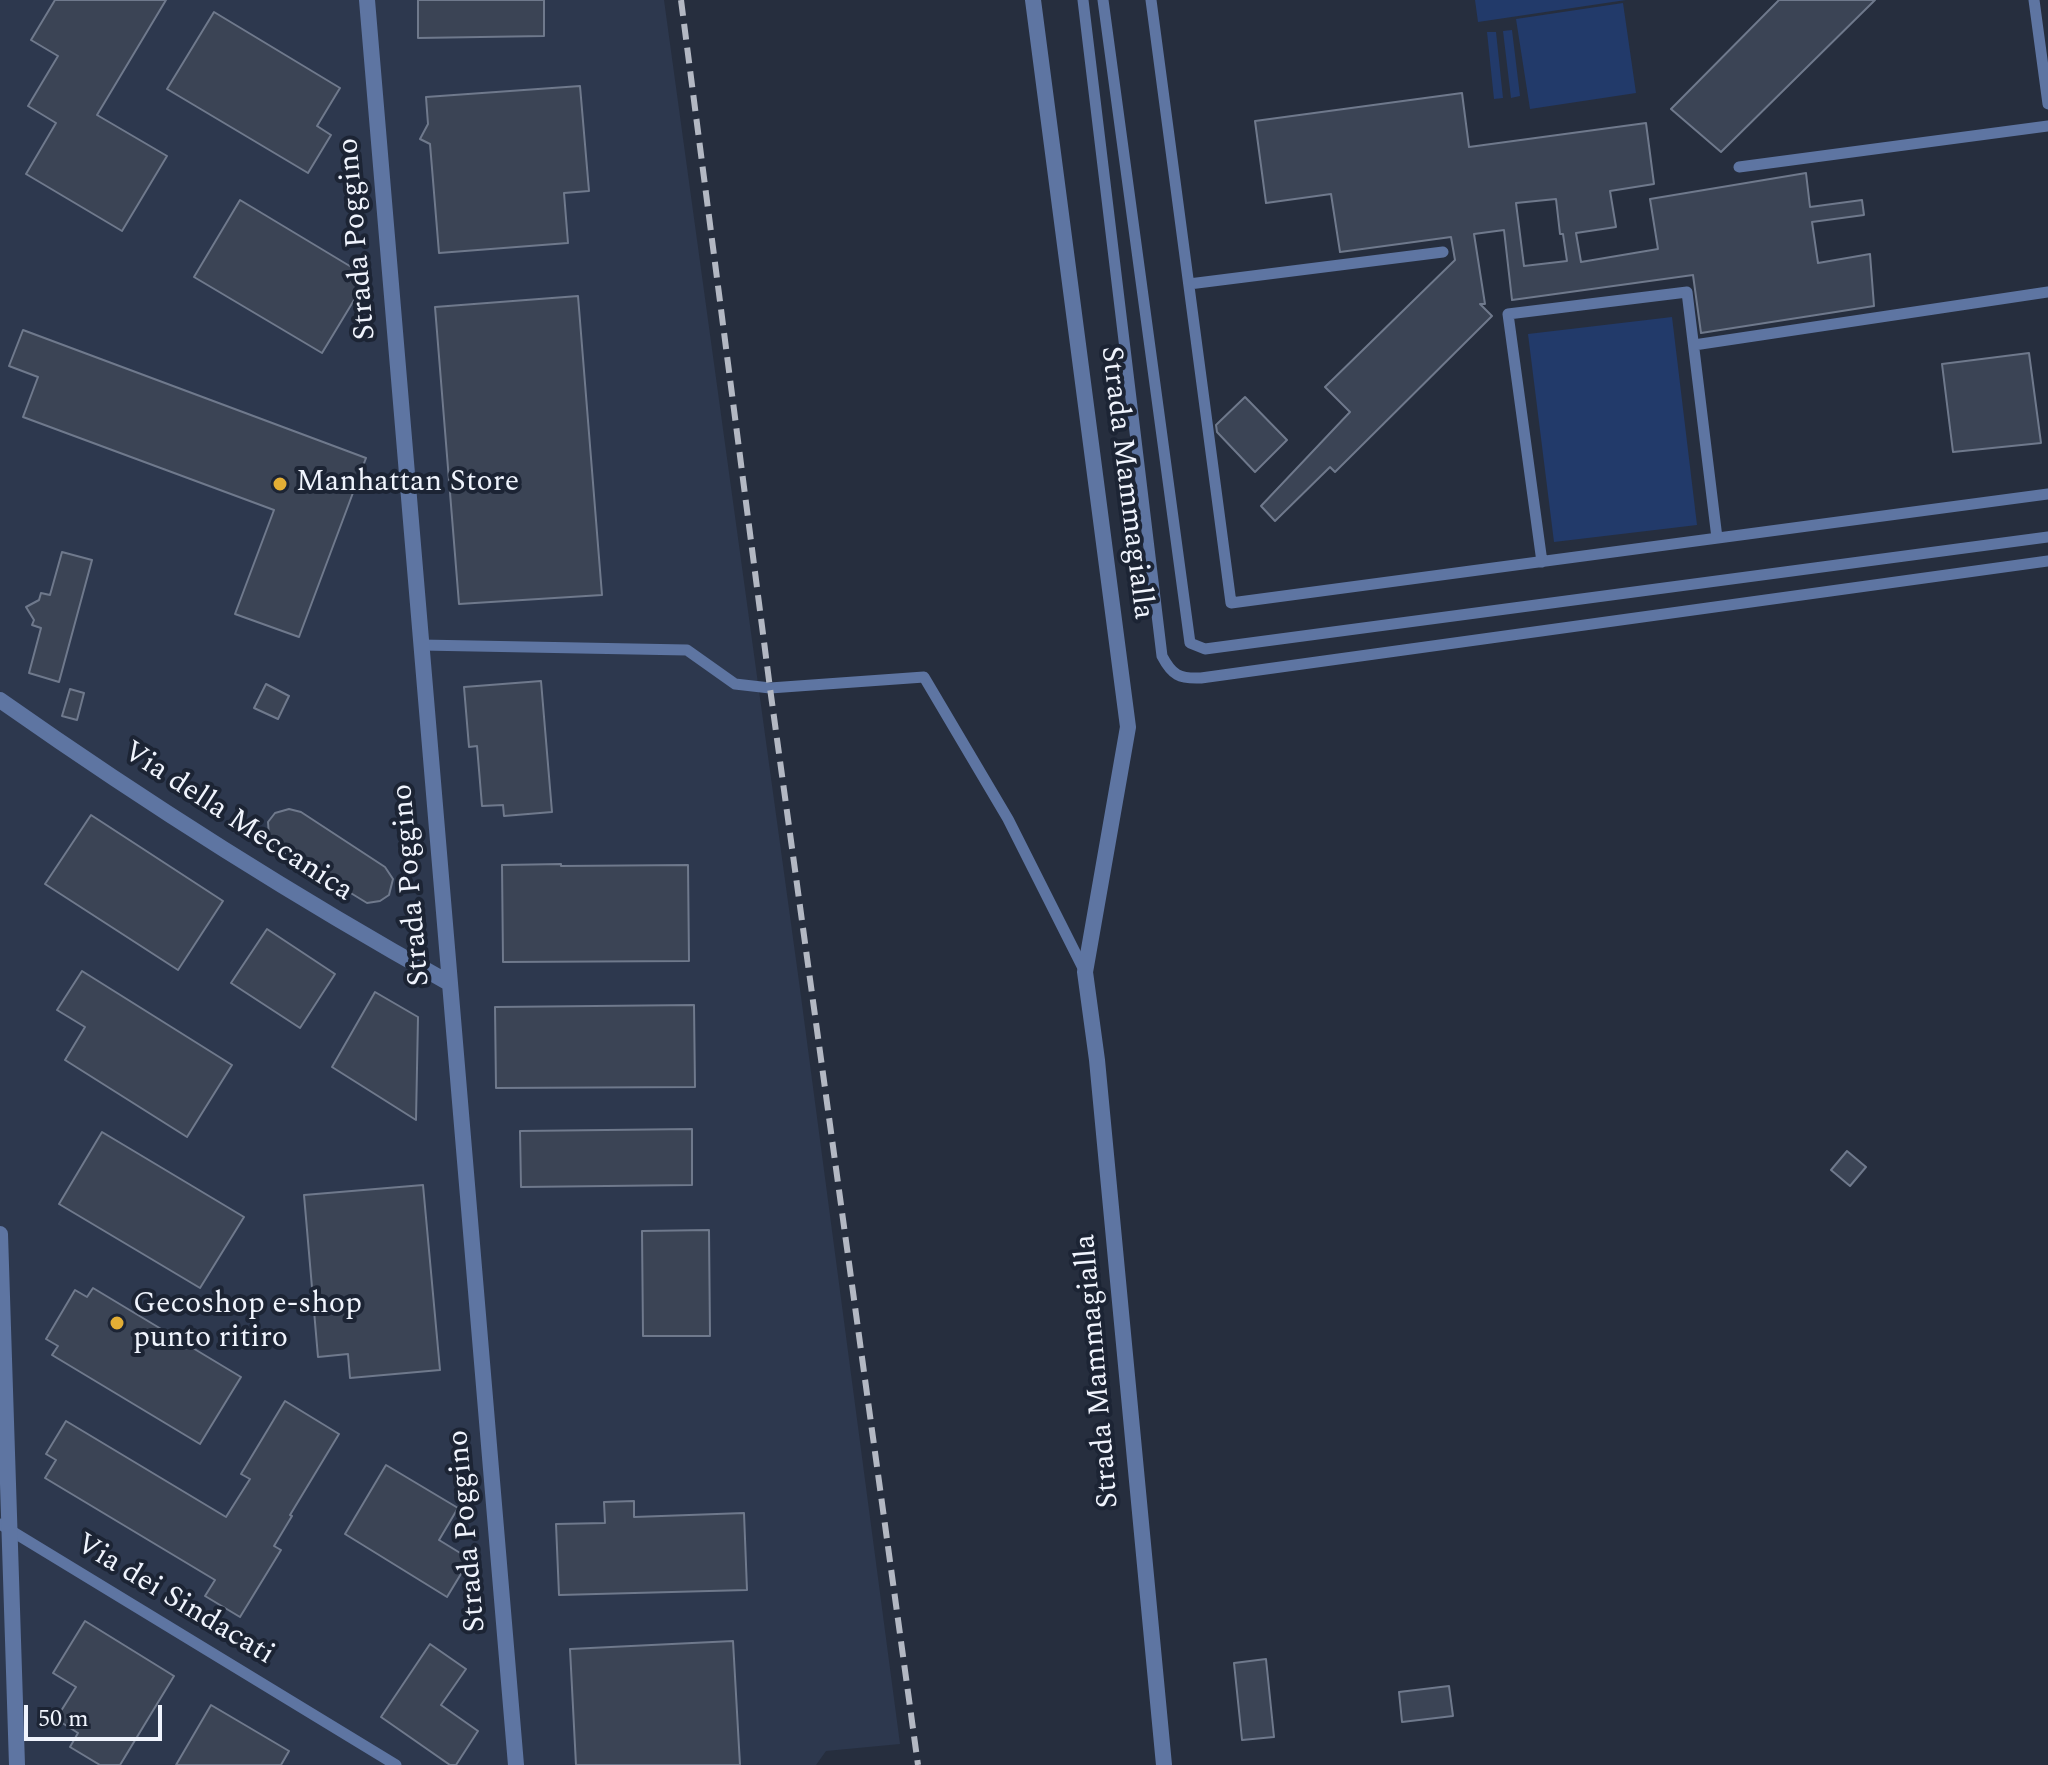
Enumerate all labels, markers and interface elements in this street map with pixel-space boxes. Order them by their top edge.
street label: Strada Poggino [332,136,386,342]
street label: Strada Mammagialla [1090,344,1160,622]
place label: Manhattan Store [296,466,519,502]
marker: Manhattan Store [271,475,289,493]
street label: Via della Meccanica [115,735,359,911]
street label: Strada Poggino [386,782,440,988]
street label: Strada Mammagialla [1069,1232,1129,1510]
place label: Gecoshop e-shop punto ritiro [133,1288,362,1358]
marker: Gecoshop e-shop punto ritiro [108,1314,126,1332]
street label: Strada Poggino [442,1428,496,1634]
street label: Via dei Sindacati [68,1528,280,1674]
scale bar [28,1689,166,1739]
text: 50 m [38,1701,89,1737]

